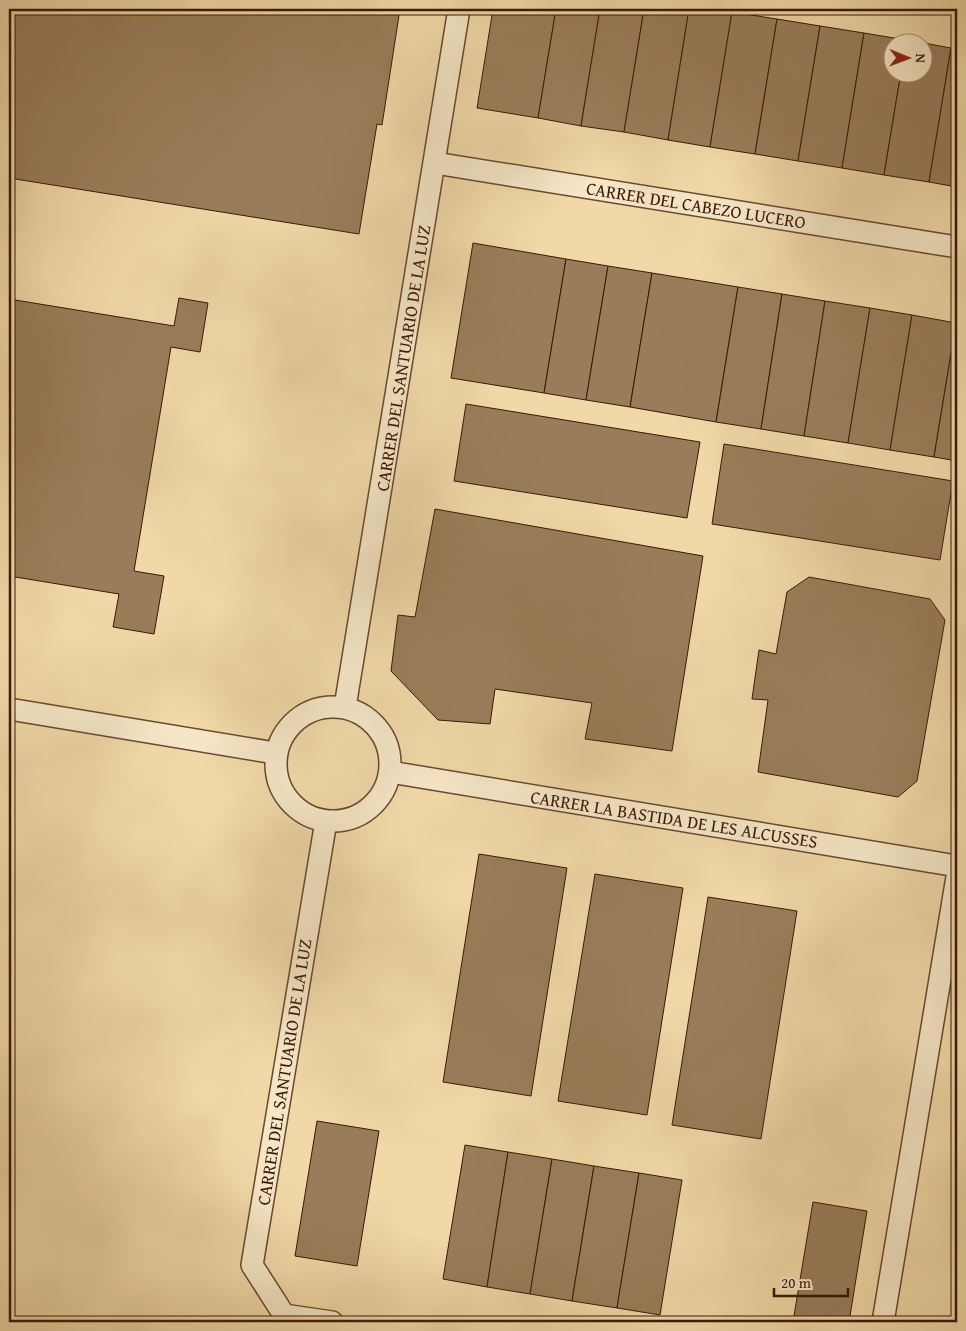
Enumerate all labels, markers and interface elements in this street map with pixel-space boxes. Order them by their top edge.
north arrow [884,32,934,82]
text: N [911,53,931,64]
street label: CARRER DEL CABEZO LUCERO [584,174,808,236]
street label: CARRER DEL SANTUARIO DE LA LUZ [369,223,437,493]
street label: CARRER LA BASTIDA DE LES ALCUSSES [529,783,820,855]
street label: CARRER DEL SANTUARIO DE LA LUZ [250,937,318,1207]
scale bar [774,1266,847,1298]
text: 20 m [781,1272,812,1293]

